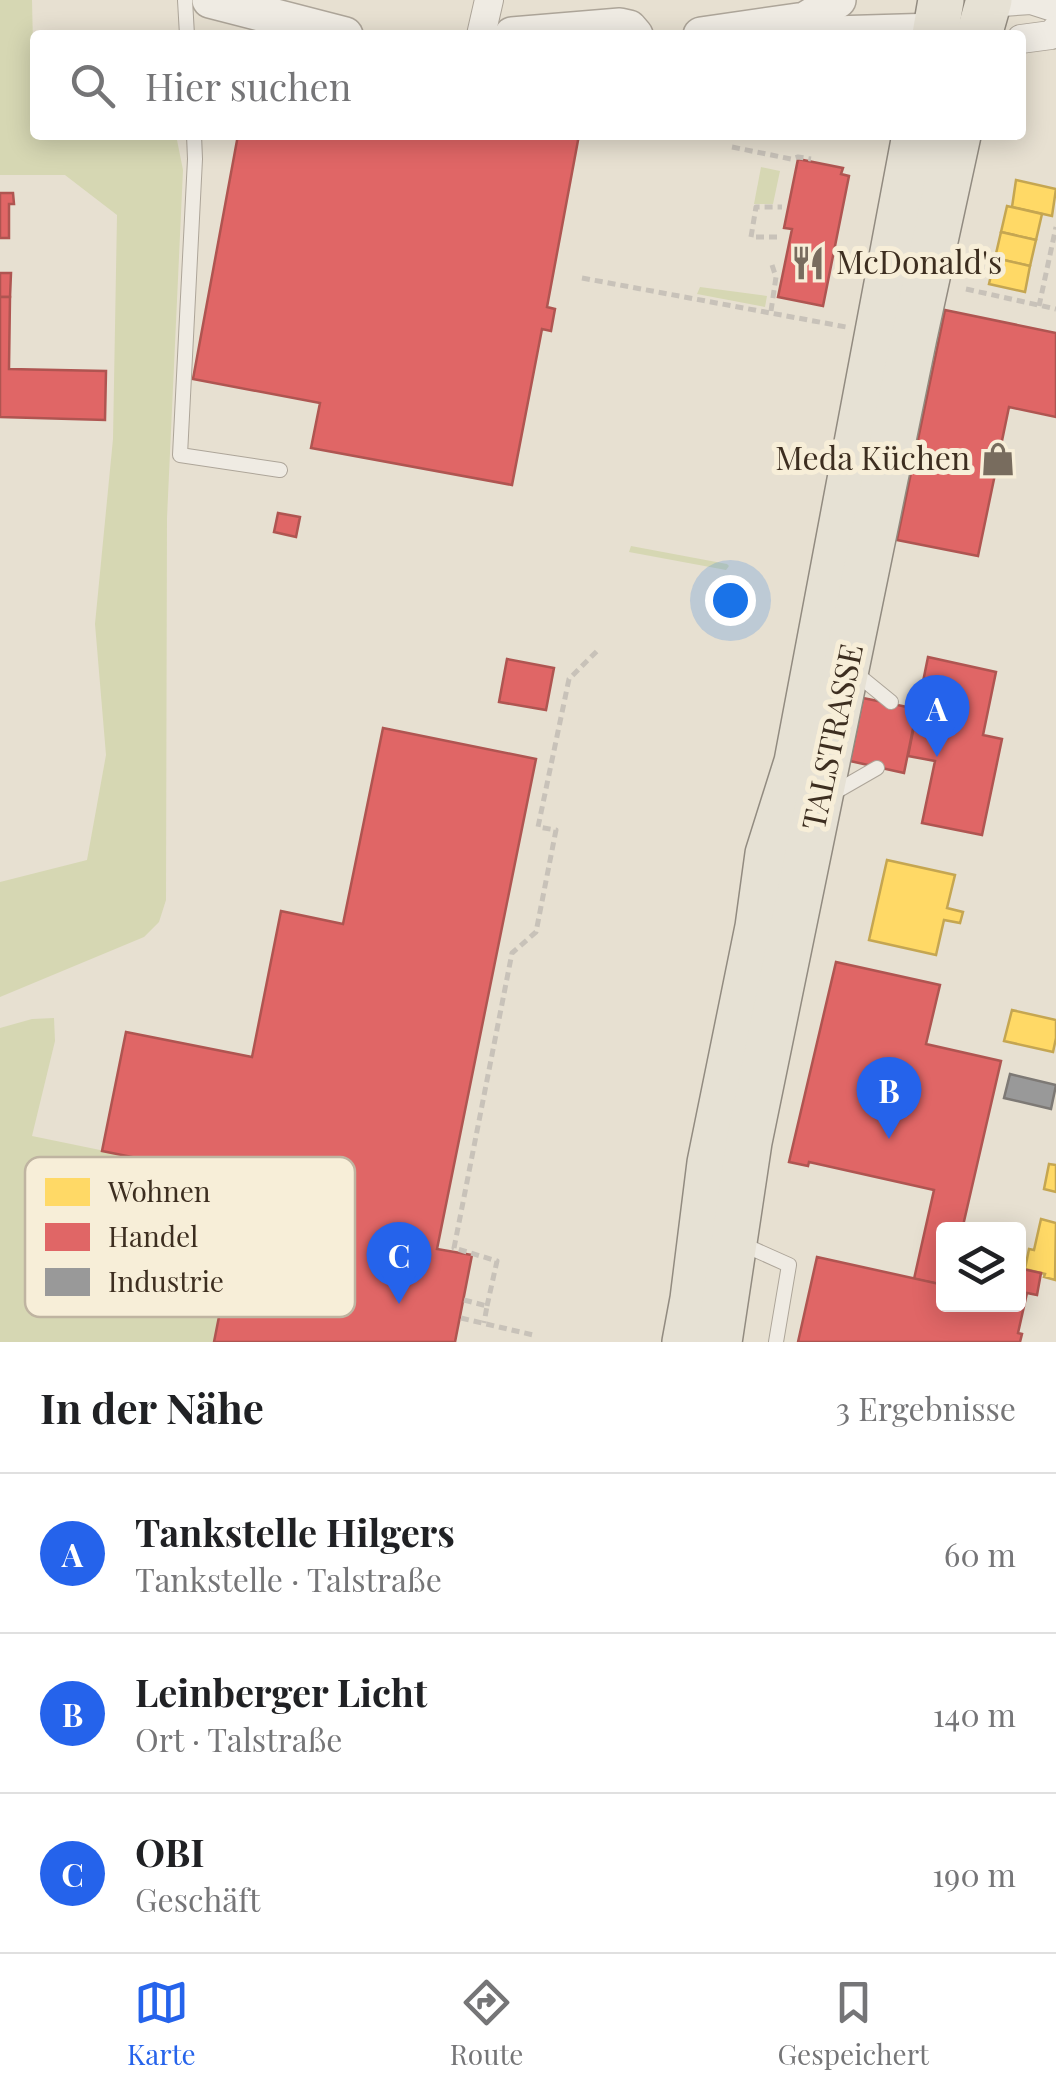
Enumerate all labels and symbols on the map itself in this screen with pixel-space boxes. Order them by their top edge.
place label: McDonald's [836,239,1002,282]
restaurant icon: McDonald's [789,244,827,282]
place label: Meda Küchen [775,435,970,478]
shop icon: Meda Küchen [979,440,1017,478]
your location [705,575,756,626]
street label: TALSTRASSE [790,640,871,833]
pin: A [904,674,970,757]
pin: B [856,1056,922,1139]
legend [25,1157,355,1317]
text: Wohnen [107,1172,211,1209]
text: Handel [108,1217,198,1254]
pin: C [366,1222,432,1304]
text: Industrie [108,1262,224,1299]

